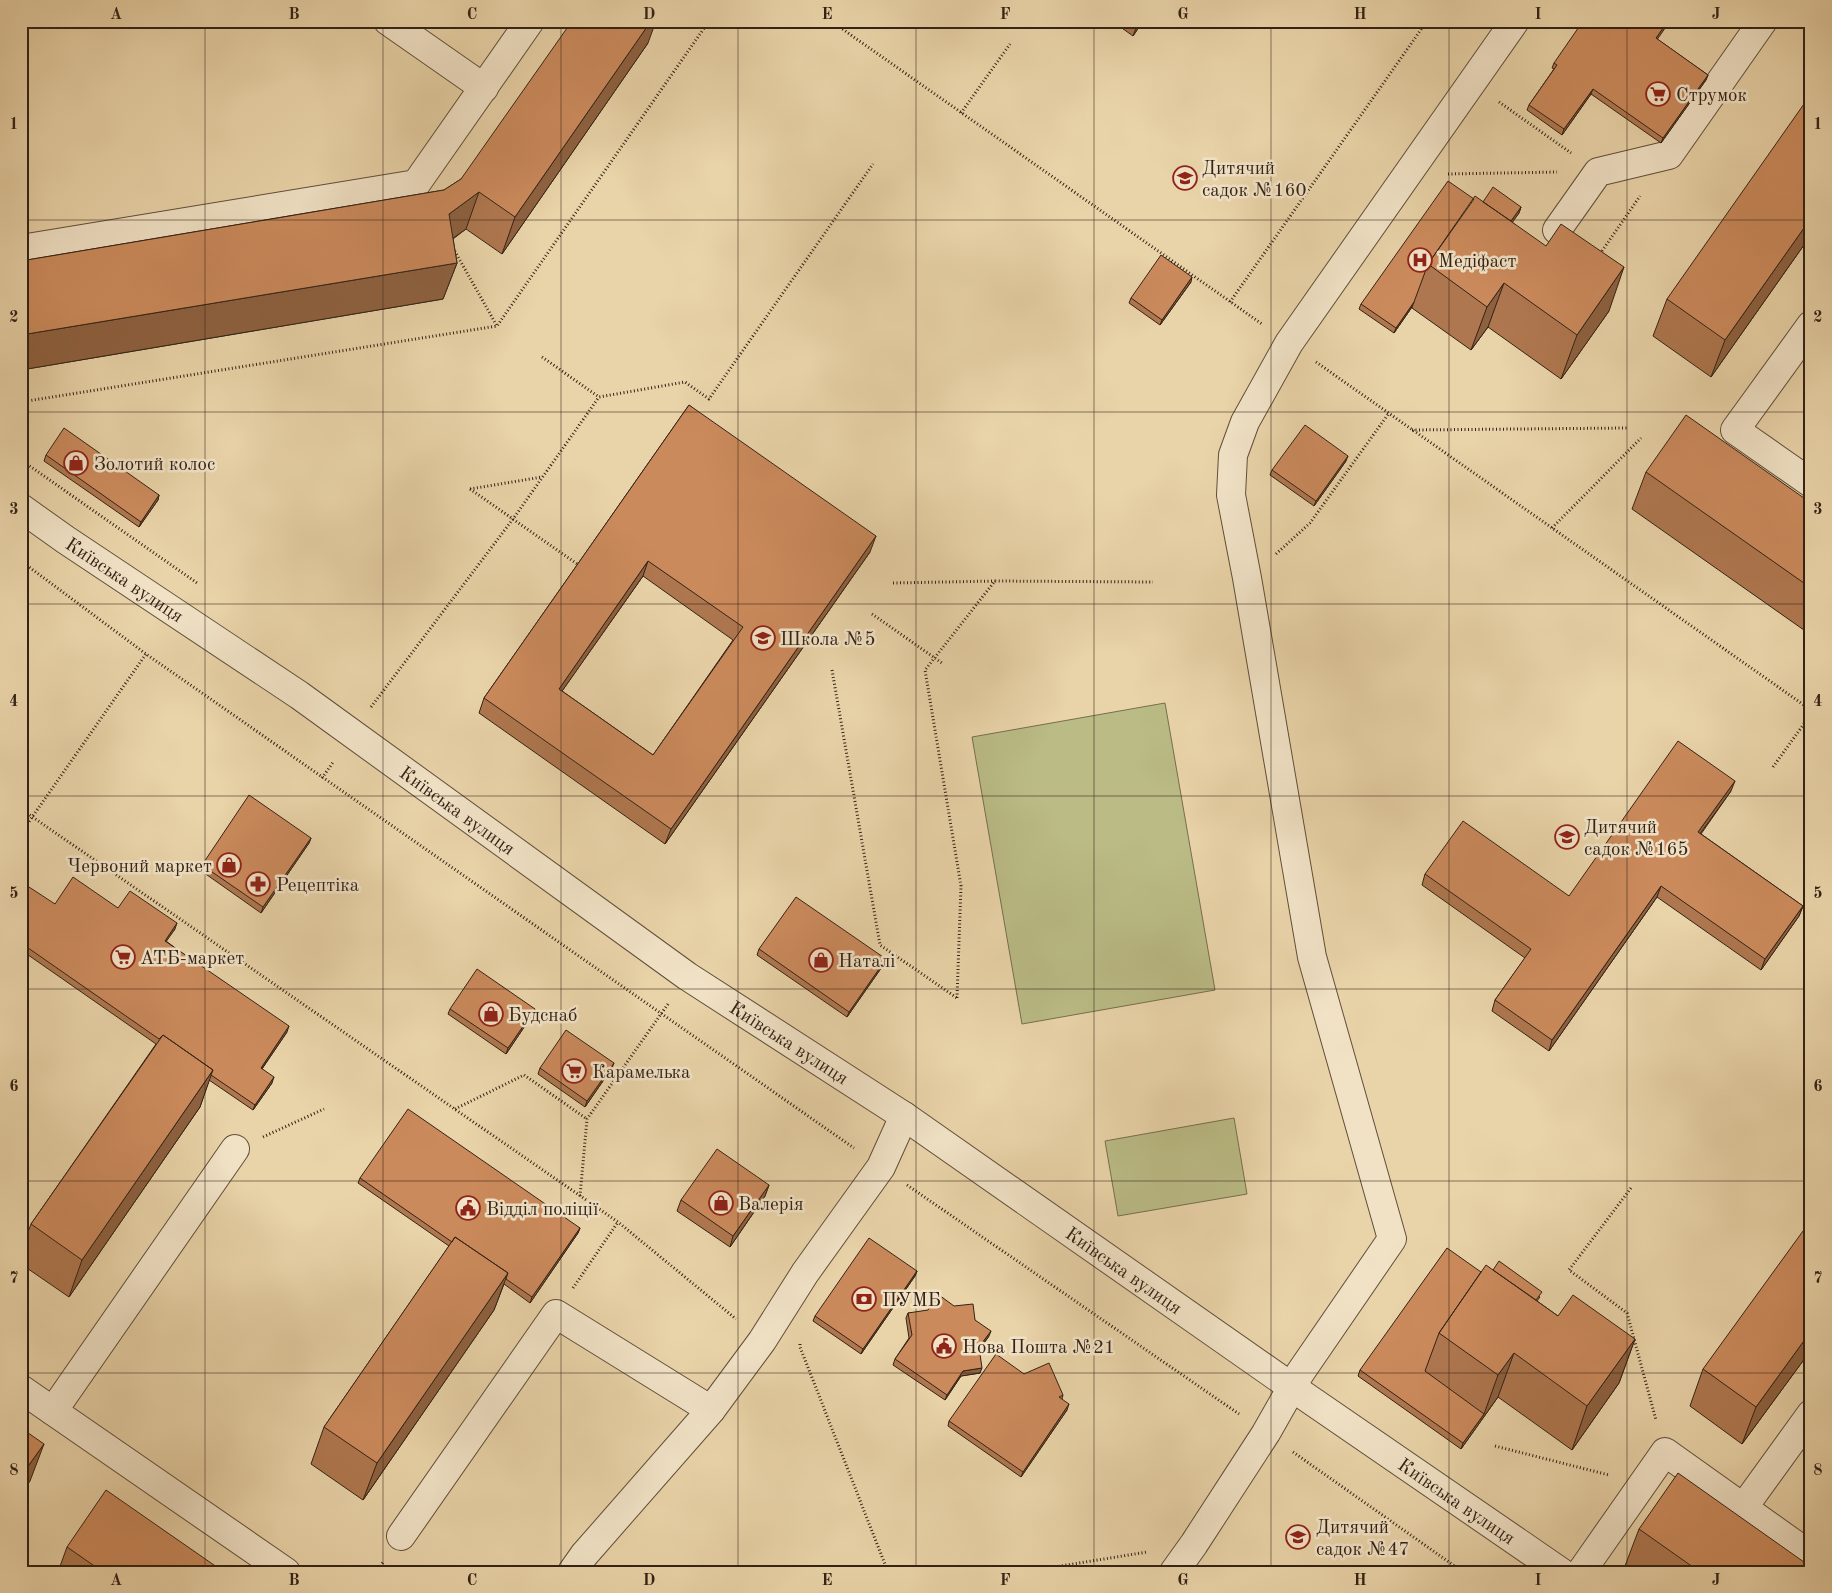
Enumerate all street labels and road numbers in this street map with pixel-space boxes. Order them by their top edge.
street label: Київська вулиця [61,535,186,627]
street label: Київська вулиця [395,764,517,860]
street label: Київська вулиця [725,999,851,1089]
street label: Київська вулиця [1061,1225,1184,1319]
street label: Київська вулиця [1394,1456,1518,1549]

